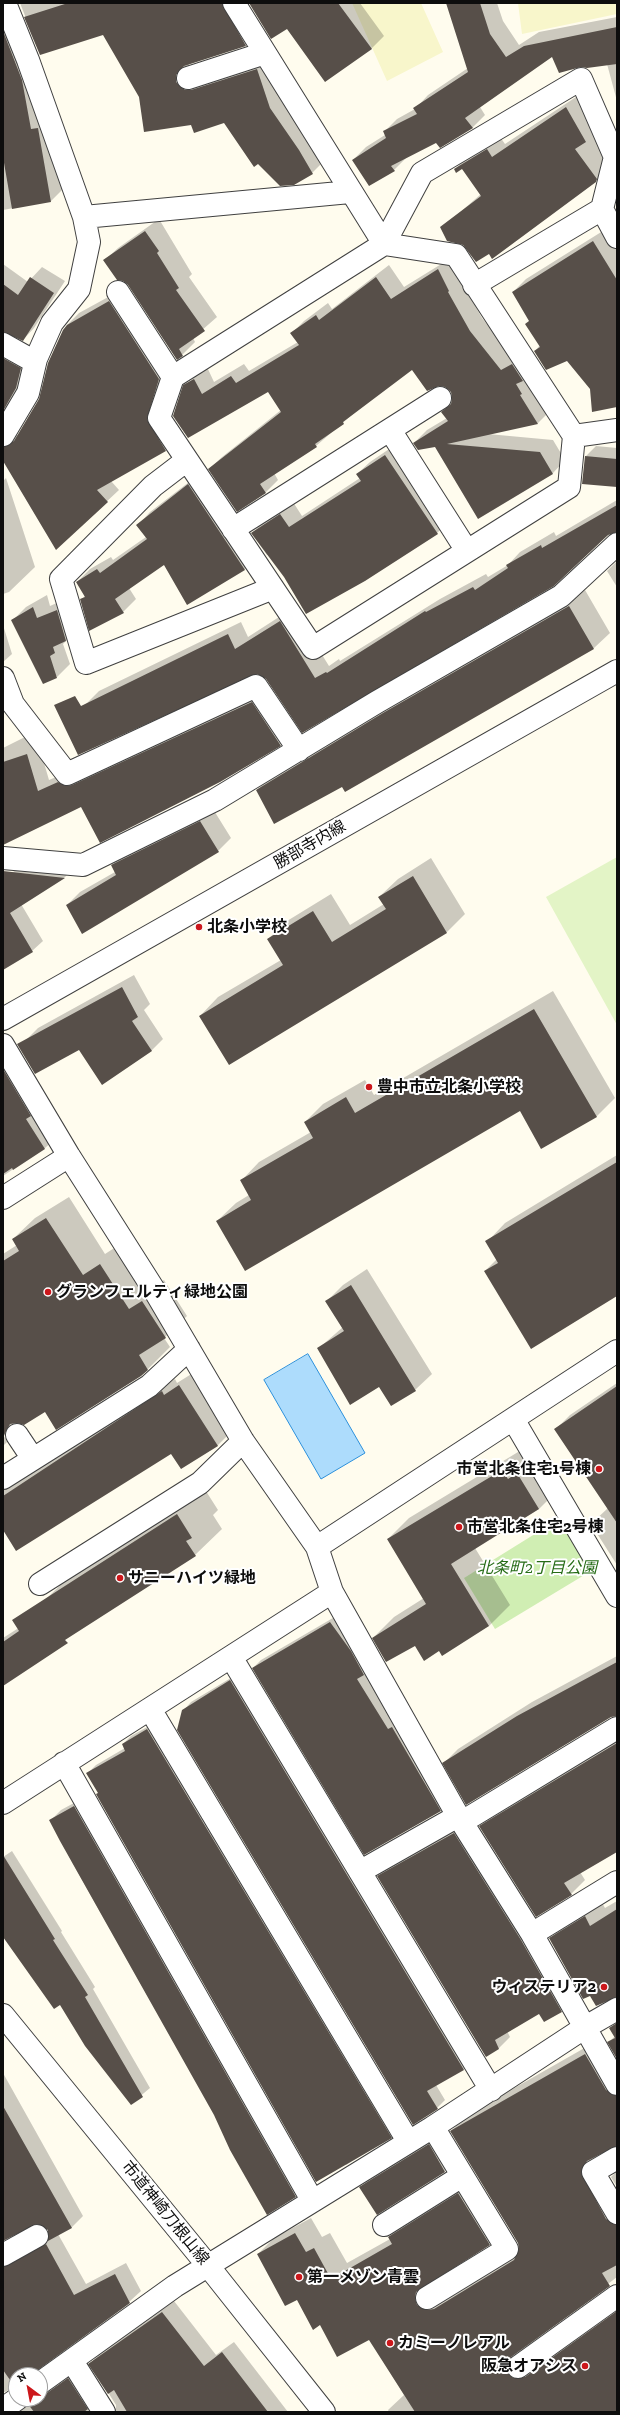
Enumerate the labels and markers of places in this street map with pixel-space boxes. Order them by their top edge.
place label: 北条小学校 [207,917,287,937]
marker: 北条小学校 [194,922,204,932]
place label: 豊中市立北条小学校 [377,1077,521,1097]
marker: 豊中市立北条小学校 [364,1082,374,1092]
place label: グランフェルティ緑地公園 [56,1282,248,1302]
marker: グランフェルティ緑地公園 [43,1287,53,1297]
place label: 市営北条住宅1号棟 [457,1459,591,1479]
marker: 市営北条住宅1号棟 [594,1464,604,1474]
place label: 市営北条住宅2号棟 [467,1517,604,1537]
marker: 市営北条住宅2号棟 [454,1522,464,1532]
place label: サニーハイツ緑地 [128,1568,256,1588]
marker: サニーハイツ緑地 [115,1573,125,1583]
place label: ウィステリア2 [491,1977,596,1997]
marker: ウィステリア2 [599,1982,609,1992]
place label: 第一メゾン青雲 [307,2267,419,2287]
marker: 第一メゾン青雲 [294,2272,304,2282]
place label: カミーノレアル [398,2333,510,2353]
marker: カミーノレアル [385,2338,395,2348]
place label: 阪急オアシス [481,2356,577,2376]
marker: 阪急オアシス [580,2361,590,2371]

